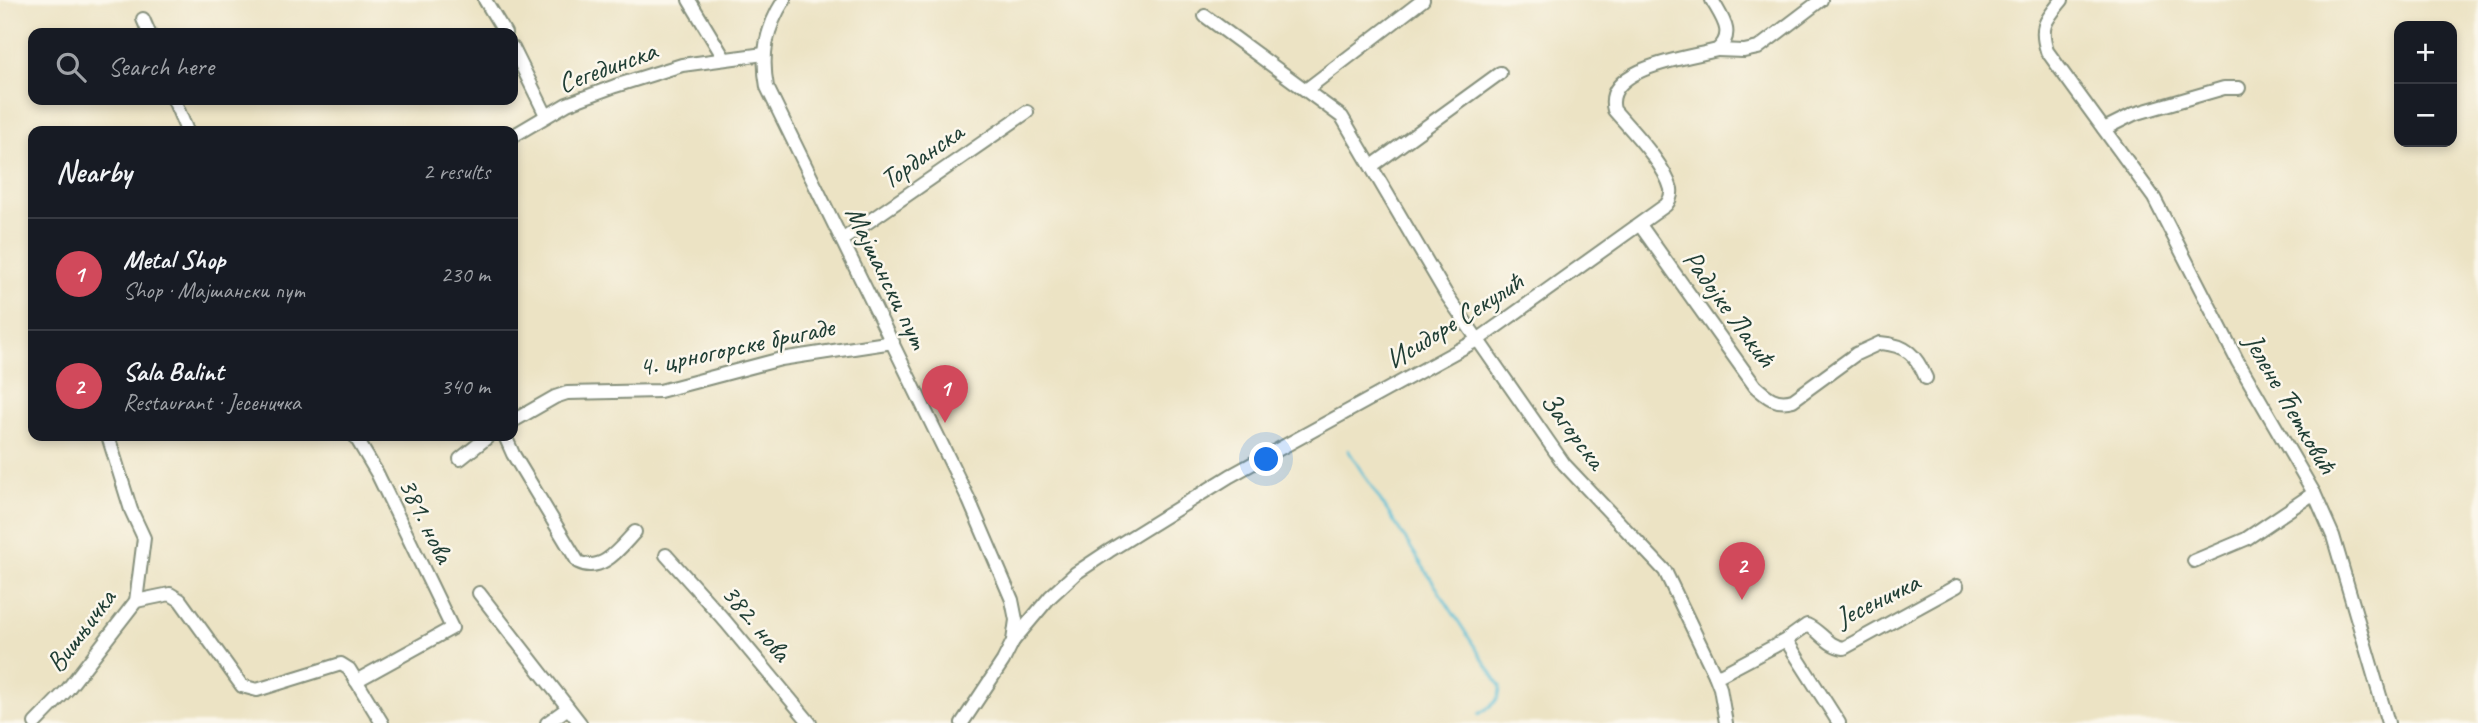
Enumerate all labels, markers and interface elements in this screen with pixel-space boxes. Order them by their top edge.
map controls [2394,21,2457,147]
button: + [2394,21,2457,84]
search box [28,28,518,105]
street label: Сегединска [553,32,663,100]
icon: search [52,48,90,86]
text: Search here [108,50,214,83]
button: − [2394,84,2457,147]
street label: Торданска [873,113,972,197]
text: Nearby [56,153,132,191]
text: 2 results [423,157,490,186]
street label: Мајшански пут [838,200,938,356]
text: Metal Shop [123,243,225,276]
street label: Радојке Лакић [1675,243,1785,375]
text: 1 [74,260,84,289]
text: 230 m [441,260,490,289]
street label: Исидоре Секулић [1379,263,1531,377]
text: Shop · Мајшански пут [123,276,305,305]
street label: 4. црногорске бригаде [635,308,839,384]
street label: Јелене Ћетковић [2235,325,2346,481]
text: Sala Balint [123,355,224,388]
pin: 1 [922,365,968,423]
text: 2 [74,372,84,401]
text: 340 m [441,372,490,401]
street label: Загорска [1533,385,1616,478]
text: Restaurant · Јесеничка [123,388,301,417]
your location [1249,442,1283,476]
street label: 381. нова [391,472,463,570]
pin: 2 [1719,542,1765,600]
street label: Јесеничка [1828,563,1927,636]
street label: 382. нова [714,576,800,670]
street label: Вишњичка [38,580,124,679]

